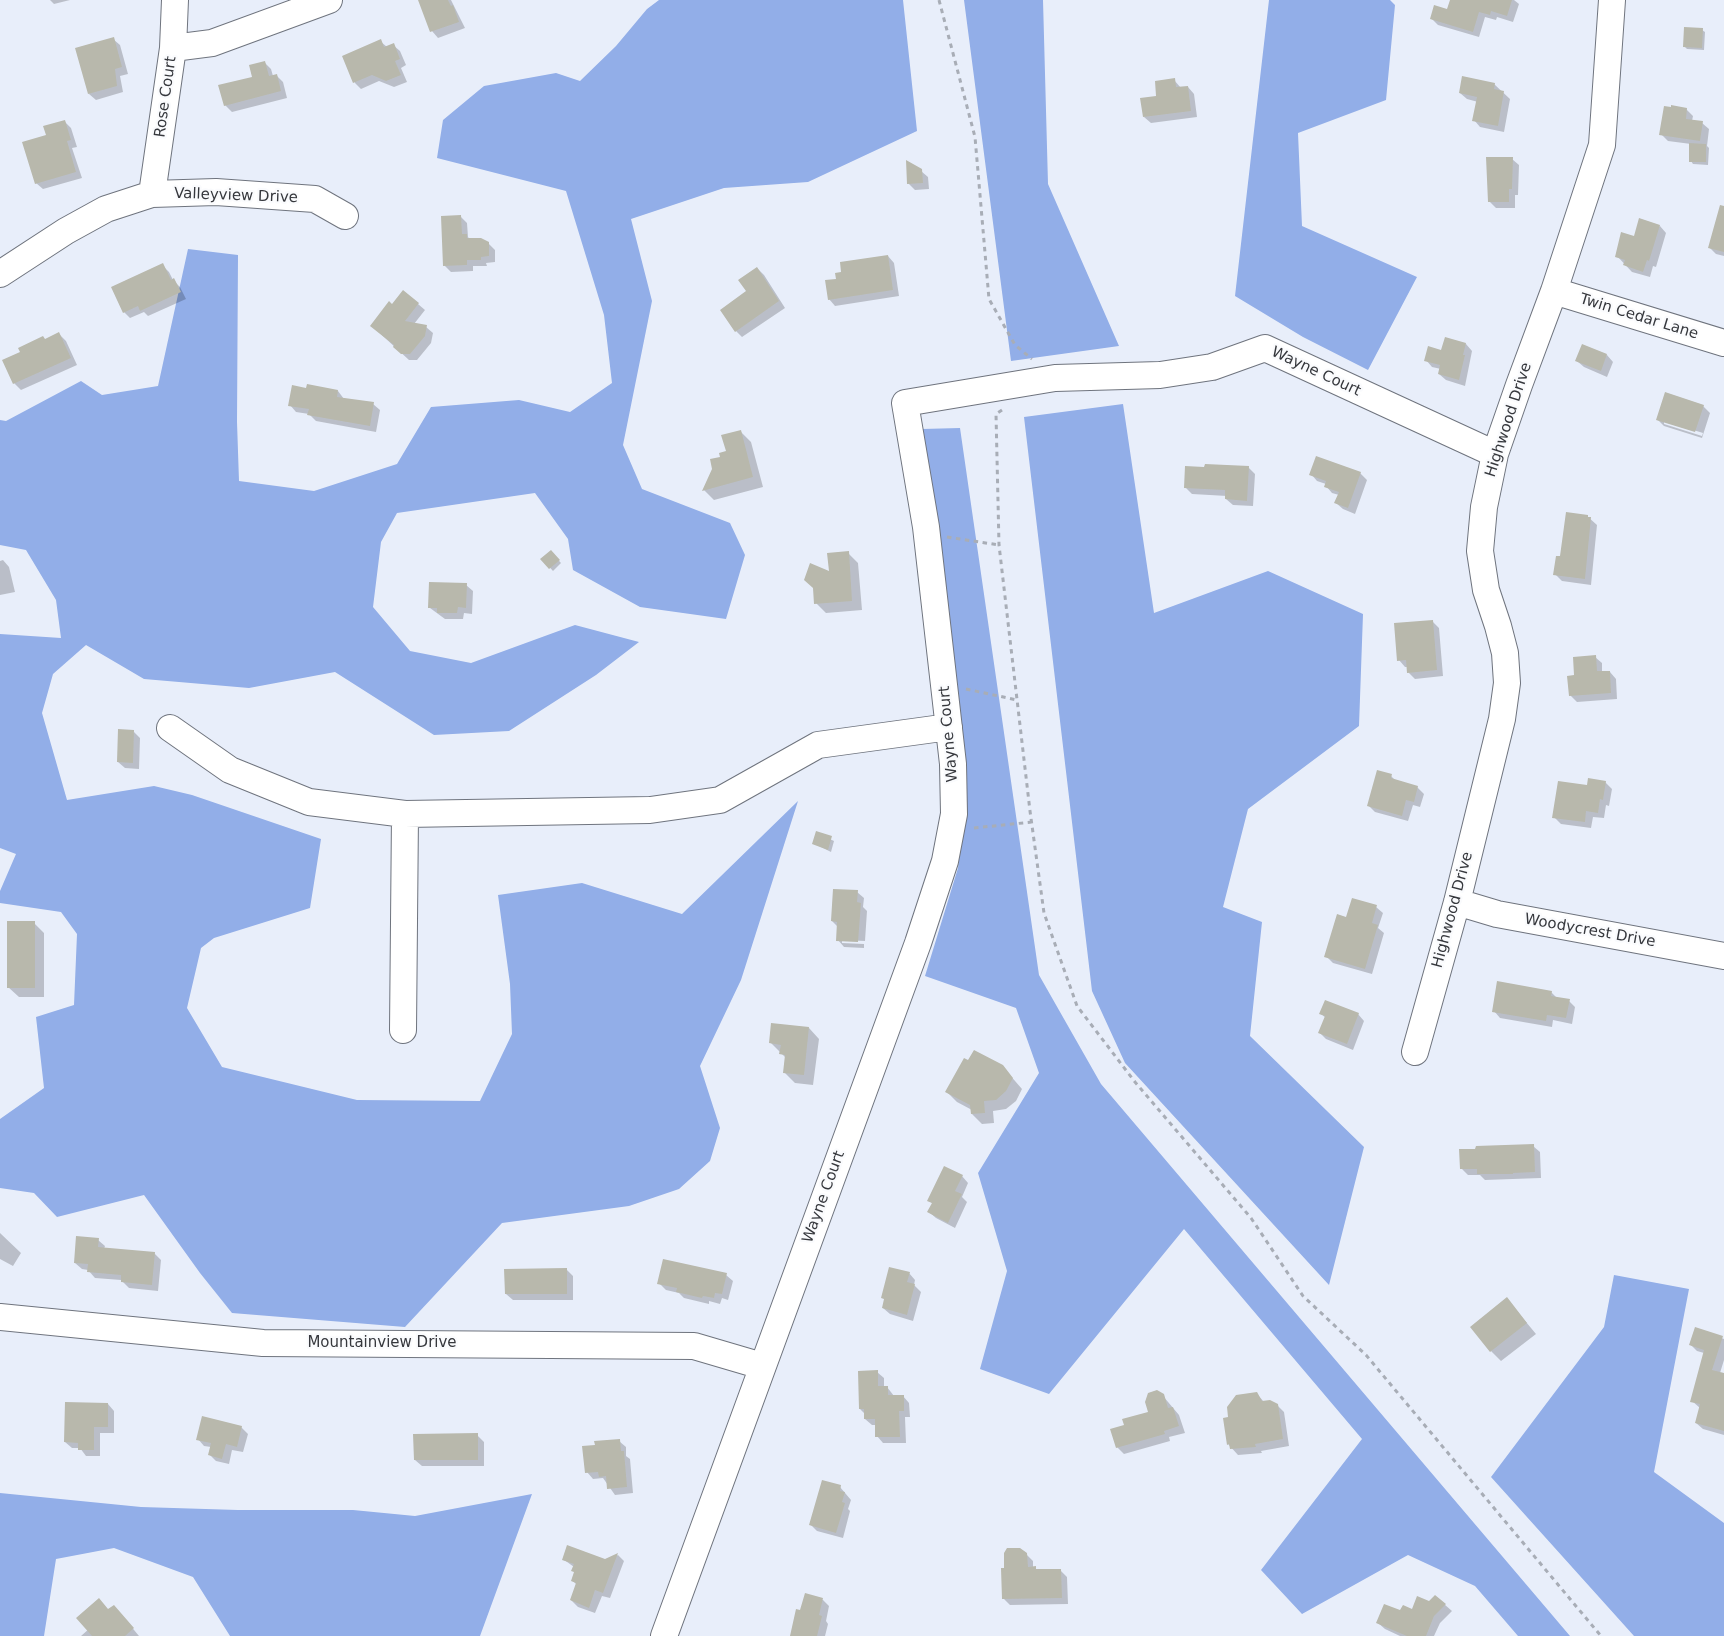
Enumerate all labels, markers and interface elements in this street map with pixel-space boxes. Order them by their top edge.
street label: Rose Court [151,55,181,139]
street label: Valleyview Drive [174,185,298,207]
street label: Twin Cedar Lane [1578,290,1700,344]
street label: Wayne Court [1268,343,1364,401]
street label: Highwood Drive [1482,360,1536,480]
street label: Wayne Court [936,685,962,783]
street label: Highwood Drive [1429,850,1477,970]
street label: Woodycrest Drive [1523,911,1657,951]
street label: Wayne Court [799,1149,849,1245]
street label: Mountainview Drive [307,1334,457,1352]

